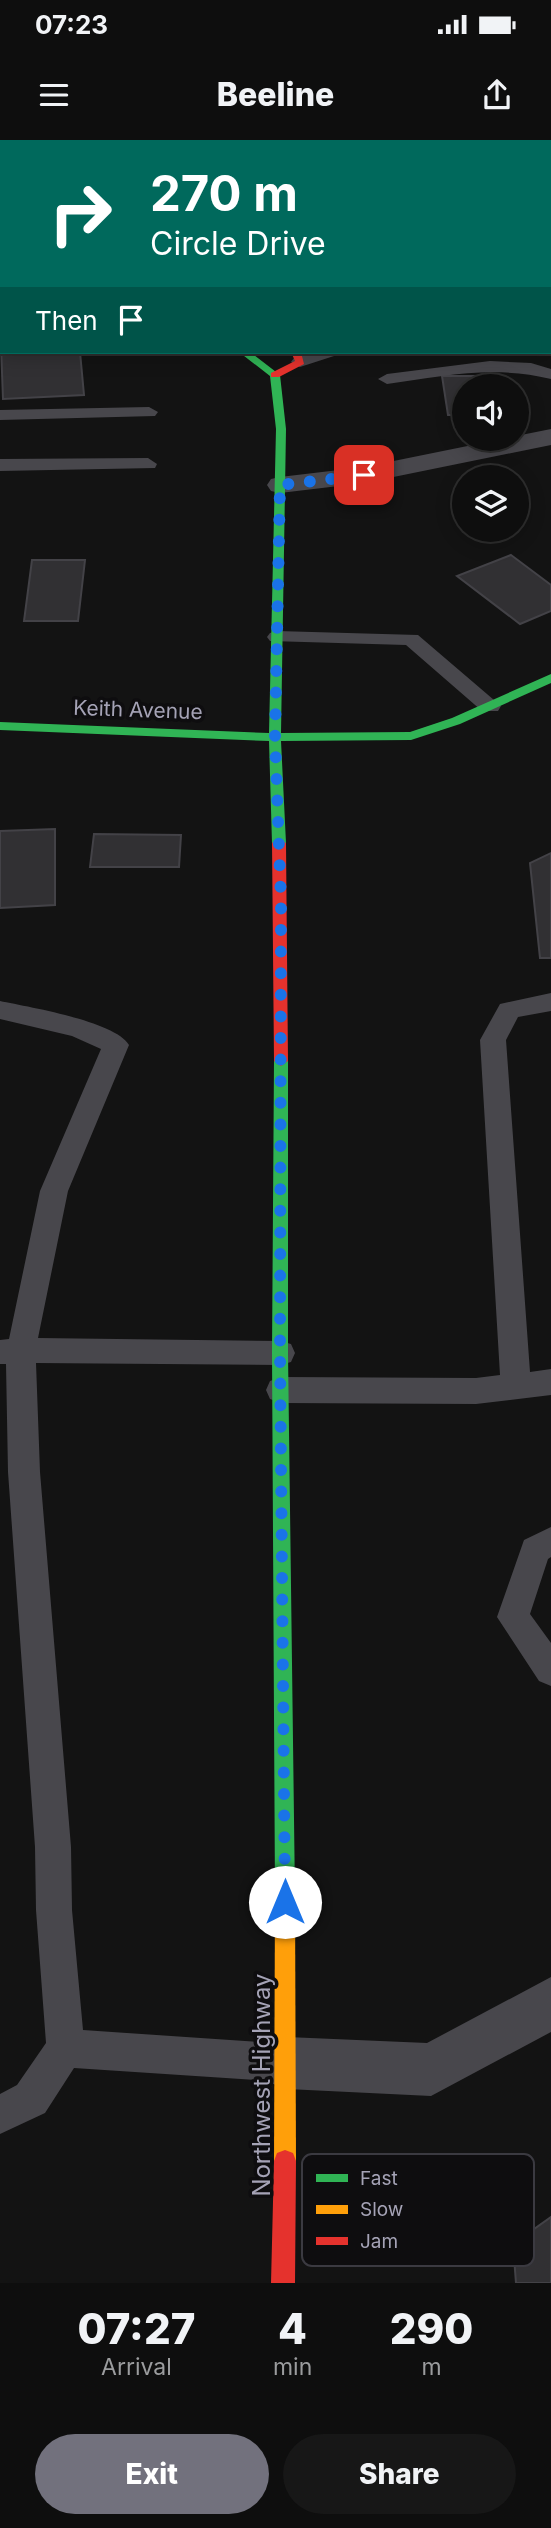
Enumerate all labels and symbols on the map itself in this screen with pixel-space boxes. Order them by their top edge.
pin [334,445,394,505]
street label: Keith Avenue [73,695,203,724]
position arrow [248,1865,322,1939]
street label: Northwest Highway [247,1973,276,2197]
legend [302,2154,534,2266]
text: Fast [360,2167,398,2190]
text: Slow [360,2198,403,2221]
text: Jam [360,2230,398,2253]

